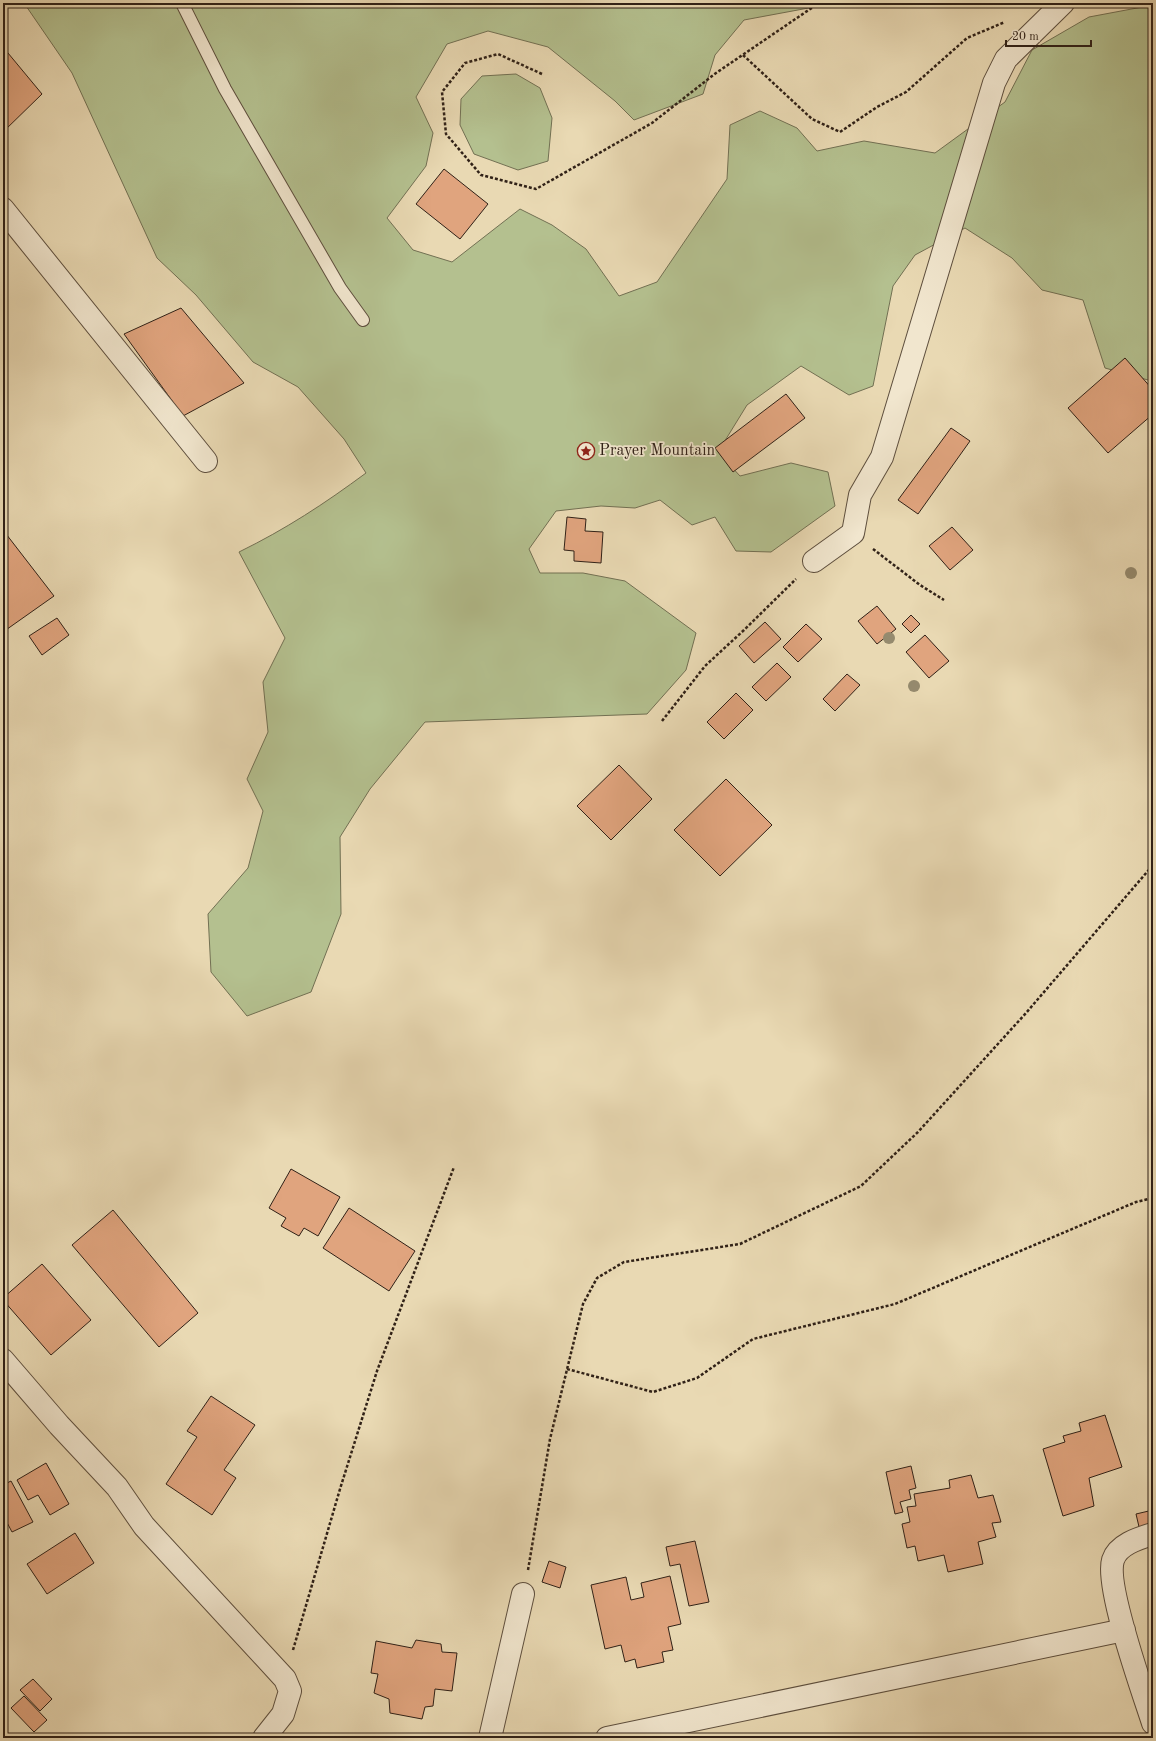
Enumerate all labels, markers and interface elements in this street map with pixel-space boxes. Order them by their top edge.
scale bar [1006,22,1091,48]
text: 20 m [1012,31,1039,43]
place icon: Prayer Mountain [576,441,596,461]
place label: Prayer Mountain [599,443,716,459]

